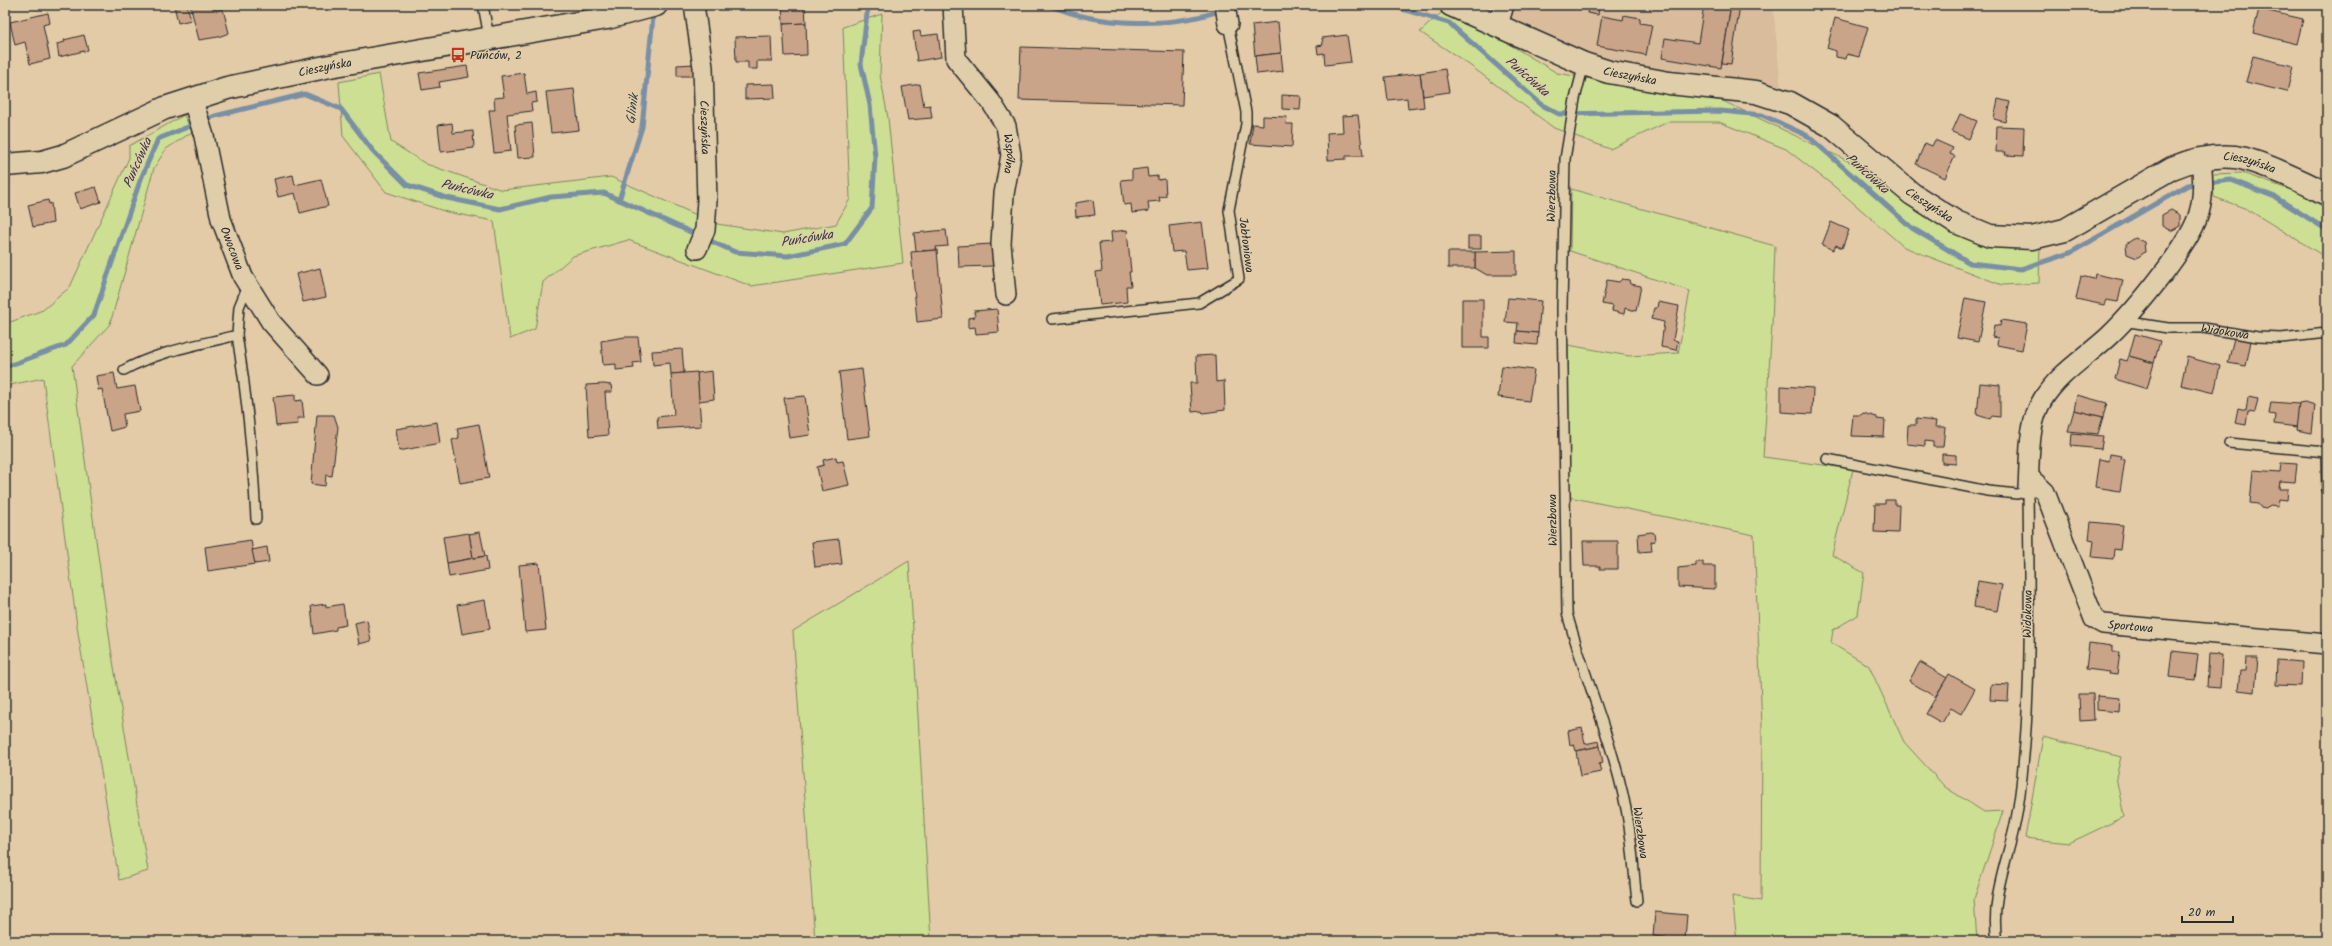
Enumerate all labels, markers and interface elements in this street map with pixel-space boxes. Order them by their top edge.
bus stop icon: Puńców, 2 [449,46,467,64]
place label: Puńców, 2 [470,46,522,65]
water label: Puńcówka [1500,52,1555,103]
street label: Cieszyńska [296,53,354,82]
street label: Cieszyńska [1600,61,1659,90]
water label: Glinik [621,91,646,125]
street label: Cieszyńska [695,100,715,155]
street label: Wspólna [998,132,1021,176]
water label: Puńcówka [118,134,159,191]
street label: Cieszyńska [2223,147,2279,179]
water label: Puńcówka [1840,149,1894,200]
street label: Wierzbowa [1542,169,1562,222]
water label: Puńcówka [439,174,496,206]
street label: Cieszyńska [1901,182,1957,228]
street label: Jabłoniowa [1233,216,1259,274]
street label: Owocowa [215,224,249,273]
water label: Puńcówka [779,224,836,254]
street label: Widokowa [2200,318,2251,345]
street label: Wierzbowa [1543,493,1563,546]
street label: Widokowa [2018,589,2038,638]
street label: Sportowa [2107,615,2154,638]
street label: Wierzbowa [1627,806,1653,861]
scale bar [2182,898,2233,924]
text: 20 m [2188,903,2216,922]

